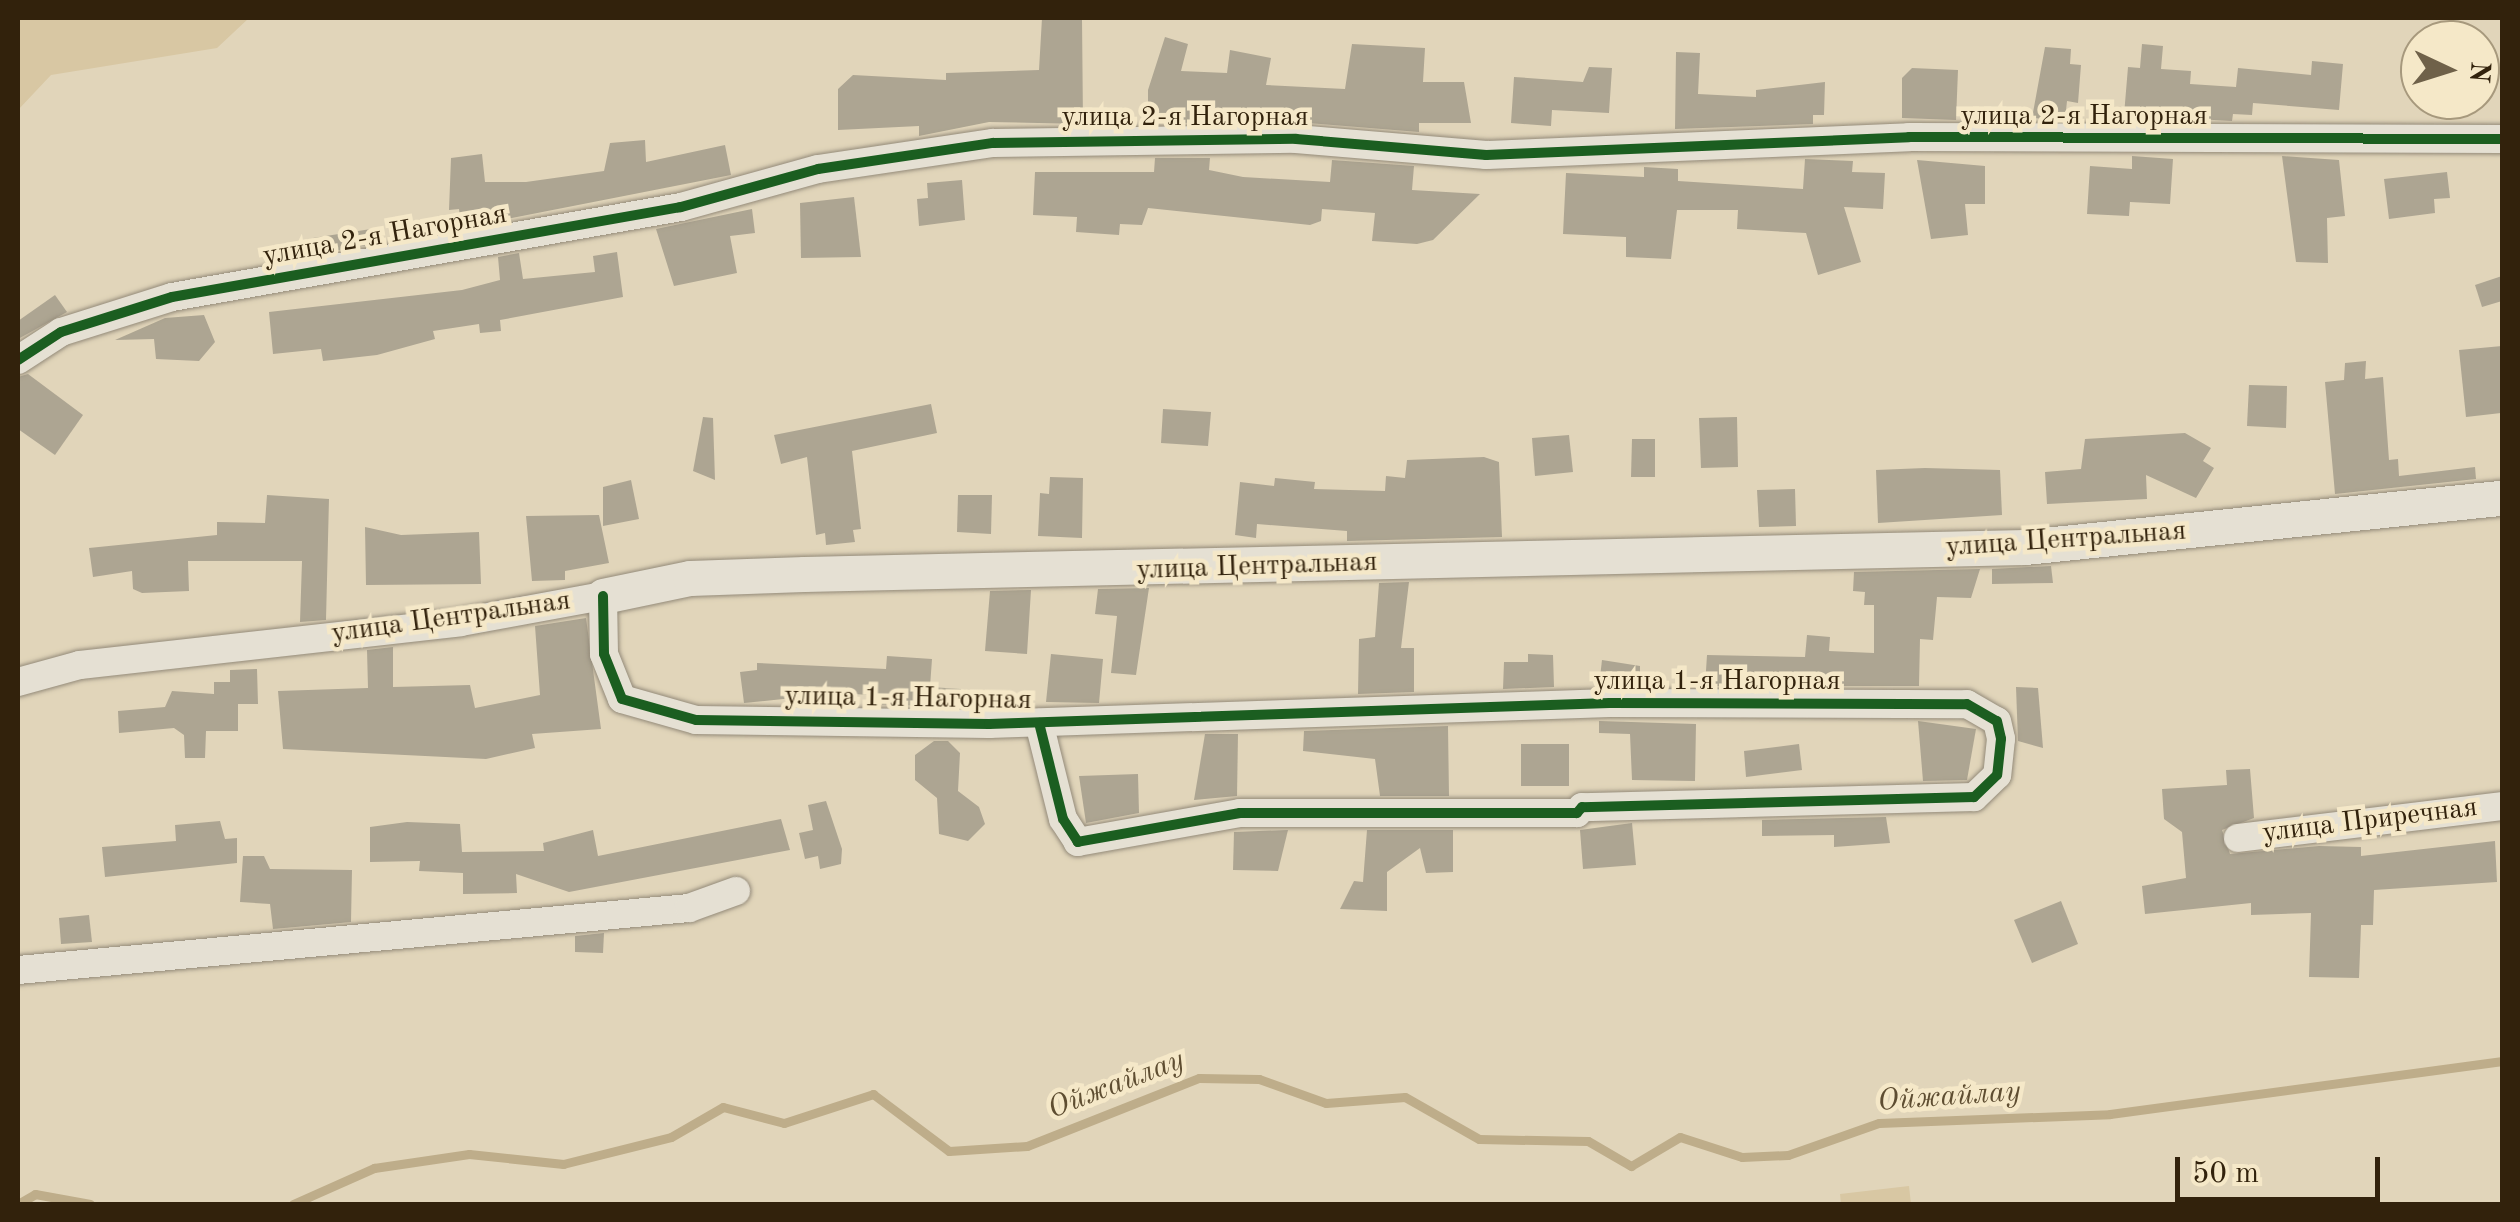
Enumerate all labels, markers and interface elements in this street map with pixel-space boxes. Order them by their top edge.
north arrow [2400,20,2500,120]
text: N [2463,60,2493,84]
street label: улица 2-я Нагорная [1960,100,2208,134]
street label: улица 2-я Нагорная [1061,101,1309,135]
street label: улица 2-я Нагорная [260,198,510,274]
street label: улица Центральная [1945,515,2187,565]
street label: улица Центральная [1136,546,1378,588]
street label: улица Центральная [329,585,573,651]
street label: улица 1-я Нагорная [1593,665,1841,699]
street label: улица 1-я Нагорная [784,680,1032,718]
street label: улица Приречная [2261,791,2479,851]
water label: Ойжайлау [1043,1043,1189,1127]
water label: Ойжайлау [1876,1074,2022,1120]
scale bar [2180,1137,2385,1199]
text: 50 m [2192,1159,2259,1189]

